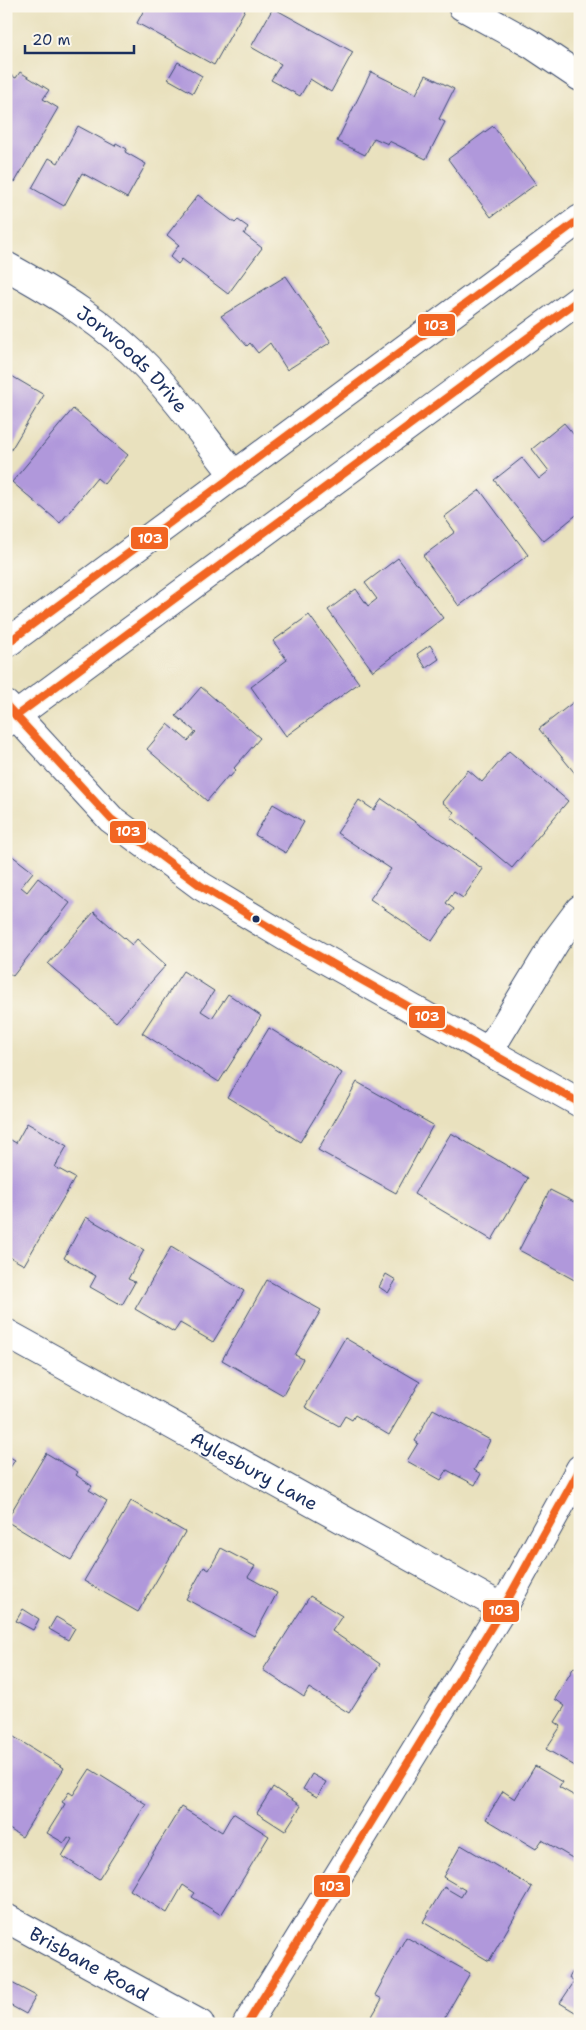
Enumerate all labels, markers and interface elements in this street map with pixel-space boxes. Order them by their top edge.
scale bar [25,22,134,54]
text: 20 m [32,30,71,50]
street label: Jorwoods Drive [72,300,194,418]
line badge: 103 [417,313,456,337]
text: 103 [423,316,449,334]
line badge: 103 [130,526,169,550]
text: 103 [137,529,163,547]
line badge: 103 [109,820,147,844]
text: 103 [115,822,141,840]
unlabelled marker [251,914,261,924]
line badge: 103 [408,1005,446,1029]
text: 103 [414,1007,440,1025]
street label: Aylesbury Lane [186,1425,323,1516]
line badge: 103 [482,1599,520,1623]
text: 103 [488,1601,514,1619]
line badge: 103 [313,1874,351,1898]
text: 103 [319,1877,345,1895]
street label: Brisbane Road [25,1921,154,2006]

